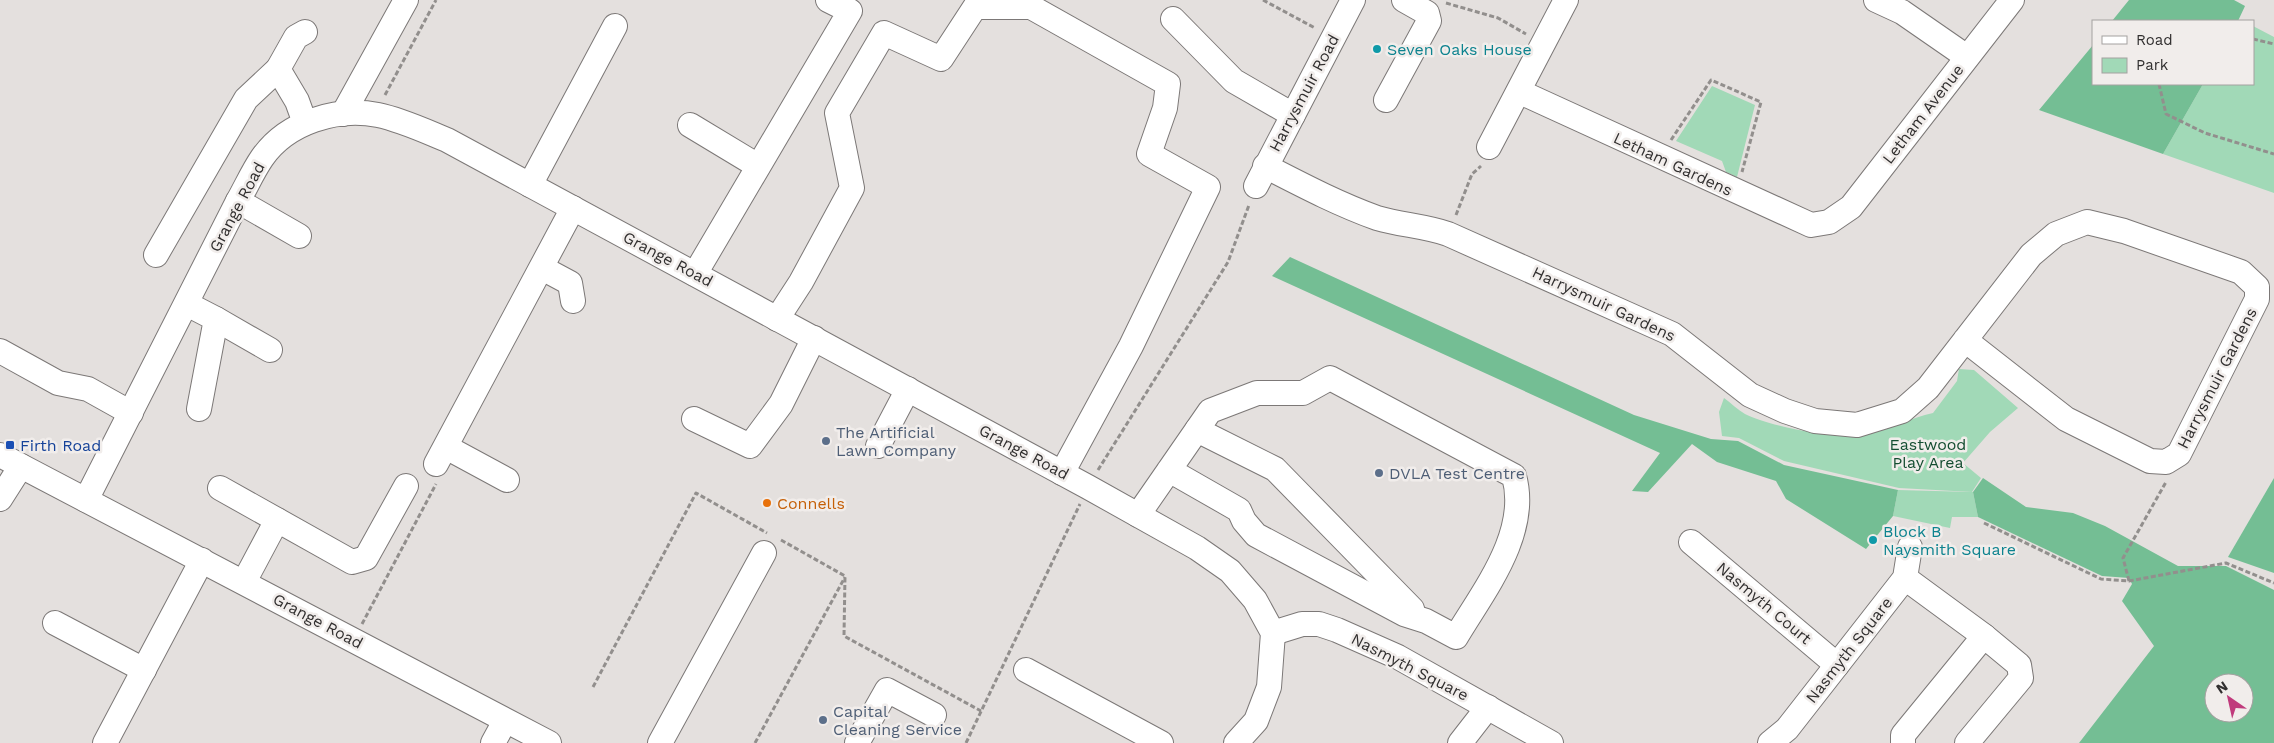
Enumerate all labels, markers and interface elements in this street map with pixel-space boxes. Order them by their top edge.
legend [2092,20,2254,85]
street label: Harrysmuir Road [1265,31,1343,155]
text: Road [2136,31,2173,49]
place label: Seven Oaks House [1387,40,1532,59]
marker: Seven Oaks House [1371,43,1383,55]
text: Park [2136,56,2169,74]
street label: Letham Avenue [1878,61,1968,167]
street label: Letham Gardens [1610,128,1736,200]
street label: Grange Road [205,159,269,255]
street label: Grange Road [620,227,716,291]
street label: Harrysmuir Gardens [1529,262,1679,346]
street label: Harrysmuir Gardens [2173,304,2261,452]
street label: Grange Road [976,420,1072,484]
place label: The Artificial Lawn Company [836,423,957,460]
marker: The Artificial Lawn Company [820,435,832,447]
park label: Eastwood Play Area [1890,435,1966,472]
place label: Firth Road [20,436,101,455]
marker: Firth Road [4,439,16,451]
place label: DVLA Test Centre [1389,464,1525,483]
marker: DVLA Test Centre [1373,467,1385,479]
place label: Connells [777,494,845,513]
marker: Connells [761,497,773,509]
place label: Block B Naysmith Square [1883,522,2016,559]
marker: Block B Naysmith Square [1867,534,1879,546]
street label: Nasmyth Court [1713,558,1815,648]
street label: Grange Road [270,589,366,653]
street label: Nasmyth Square [1802,593,1896,707]
street label: Nasmyth Square [1348,629,1472,705]
north arrow [2204,673,2254,723]
text: N [2213,678,2231,697]
place label: Capital Cleaning Service [833,702,962,739]
marker: Capital Cleaning Service [817,714,829,726]

